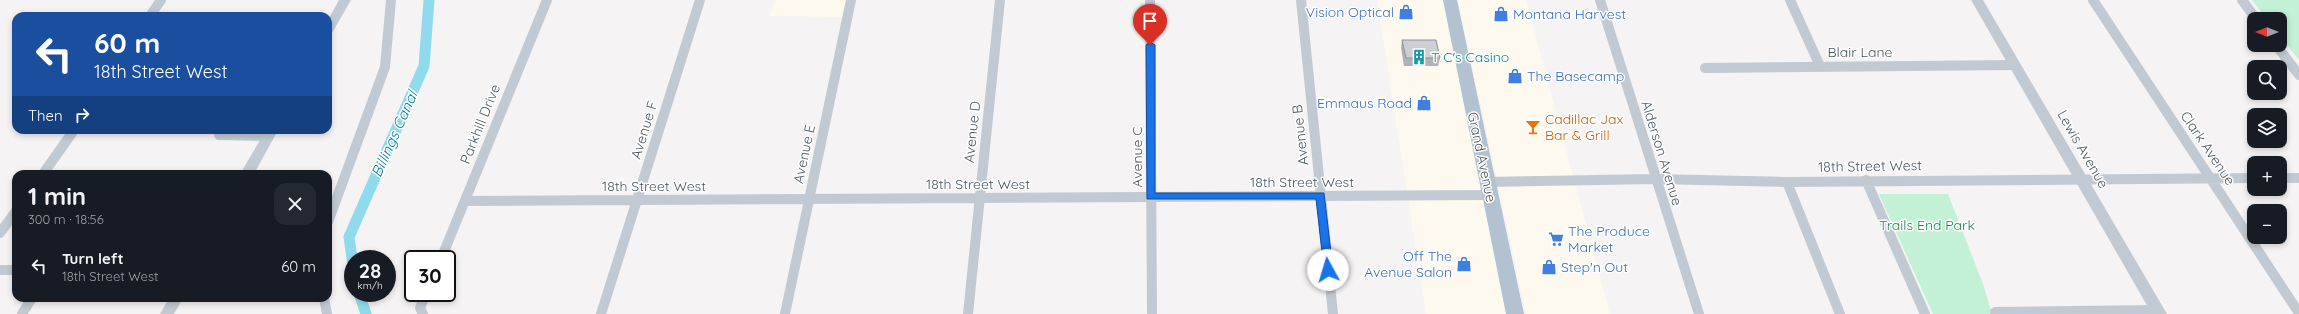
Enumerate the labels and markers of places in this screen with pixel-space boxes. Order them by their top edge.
place label: Vision Optical [1306,3,1394,21]
shop icon: Vision Optical [1397,3,1415,21]
pin [1133,4,1167,45]
shop icon: Montana Harvest [1492,5,1510,23]
place label: Montana Harvest [1513,5,1626,23]
building icon: T C's Casino [1410,48,1428,66]
place label: T C's Casino [1431,48,1509,66]
shop icon: The Basecamp [1506,67,1524,85]
place label: The Basecamp [1527,67,1624,85]
place label: Emmaus Road [1317,94,1412,112]
shop icon: Emmaus Road [1415,94,1433,112]
place label: Cadillac Jax Bar & Grill [1545,110,1624,144]
bar icon: Cadillac Jax Bar & Grill [1524,118,1542,136]
place label: The Produce Market [1568,222,1650,256]
supermarket icon: The Produce Market [1547,230,1565,248]
place label: Off The Avenue Salon [1364,247,1452,281]
shop icon: Off The Avenue Salon [1455,255,1473,273]
shop icon: Step'n Out [1540,258,1558,276]
place label: Step'n Out [1561,258,1628,276]

